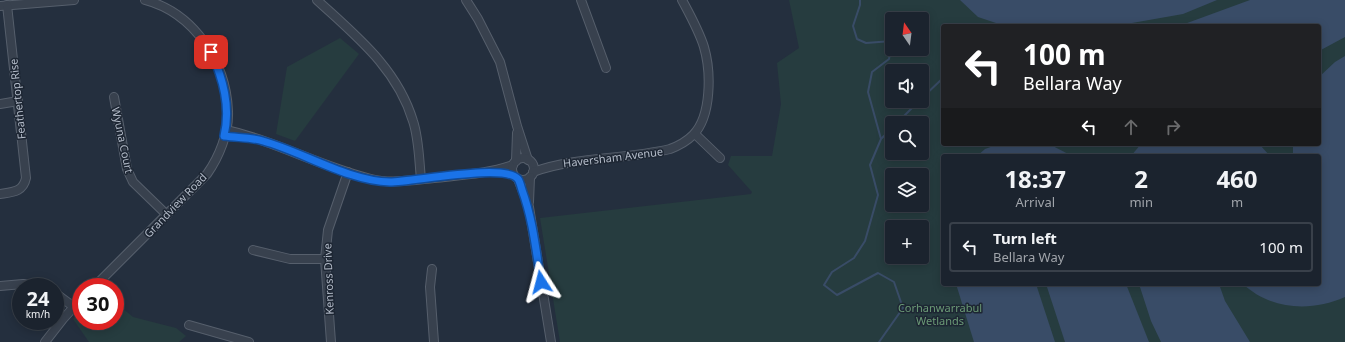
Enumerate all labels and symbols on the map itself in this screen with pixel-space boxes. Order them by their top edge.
north arrow [885,12,929,56]
pin [194,35,228,69]
street label: Feathertop Rise [5,58,29,140]
street label: Wyuna Court [109,105,137,175]
street label: Haversham Avenue [562,143,664,171]
street label: Grandview Road [140,169,210,241]
street label: Kenross Drive [319,243,337,315]
position arrow [520,261,562,303]
speed limit sign: 30 [72,278,124,330]
park label: Corhanwarrabul Wetlands [898,300,982,328]

